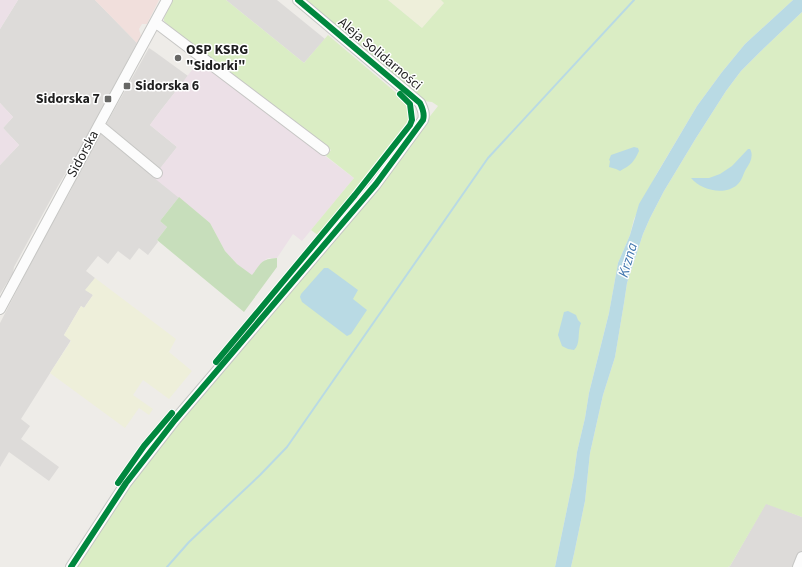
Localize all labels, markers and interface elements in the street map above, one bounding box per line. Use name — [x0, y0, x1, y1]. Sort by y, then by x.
street label: Aleja Solidarności — [334, 13, 426, 95]
place label: OSP KSRG "Sidorki" — [186, 40, 248, 76]
marker: OSP KSRG "Sidorki" — [173, 53, 183, 63]
place label: Sidorska 6 — [135, 76, 199, 96]
marker: Sidorska 6 — [122, 81, 132, 91]
place label: Sidorska 7 — [36, 89, 100, 109]
marker: Sidorska 7 — [103, 94, 113, 104]
street label: Sidorska — [62, 127, 104, 181]
water label: Krzna — [613, 240, 643, 280]

